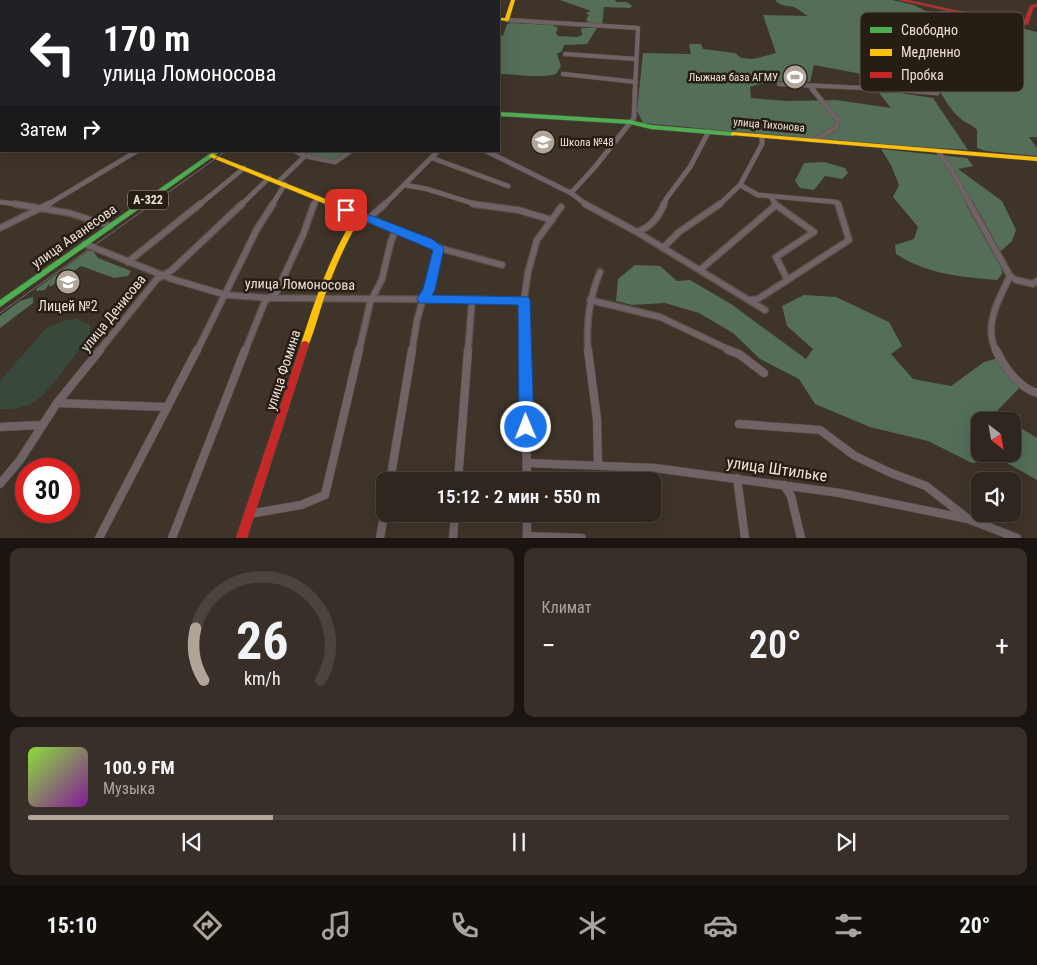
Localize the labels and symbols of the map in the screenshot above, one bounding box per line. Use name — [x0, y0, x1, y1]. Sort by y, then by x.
legend — [860, 12, 1024, 92]
text: Свободно — [901, 22, 958, 38]
text: Медленно — [901, 44, 961, 60]
sports icon: Лыжная база АГМУ — [782, 64, 808, 90]
text: Пробка — [901, 67, 944, 83]
place label: Лыжная база АГМУ — [688, 71, 778, 84]
street label: улица Тихонова — [733, 115, 805, 135]
school or university icon: Школа №48 — [530, 129, 556, 155]
place label: Школа №48 — [560, 136, 614, 149]
pin — [325, 189, 367, 231]
road number: А-322 — [128, 190, 168, 210]
street label: улица Аванесова — [29, 201, 119, 271]
school or university icon: Лицей №2 — [55, 269, 81, 295]
street label: улица Денисова — [77, 271, 149, 355]
street label: улица Ломоносова — [245, 275, 355, 293]
place label: Лицей №2 — [38, 298, 98, 314]
street label: улица Фомина — [262, 328, 304, 412]
position arrow — [499, 400, 551, 452]
north arrow — [971, 412, 1021, 462]
street label: улица Штильке — [726, 453, 828, 485]
speed limit sign: 30 — [15, 458, 80, 523]

